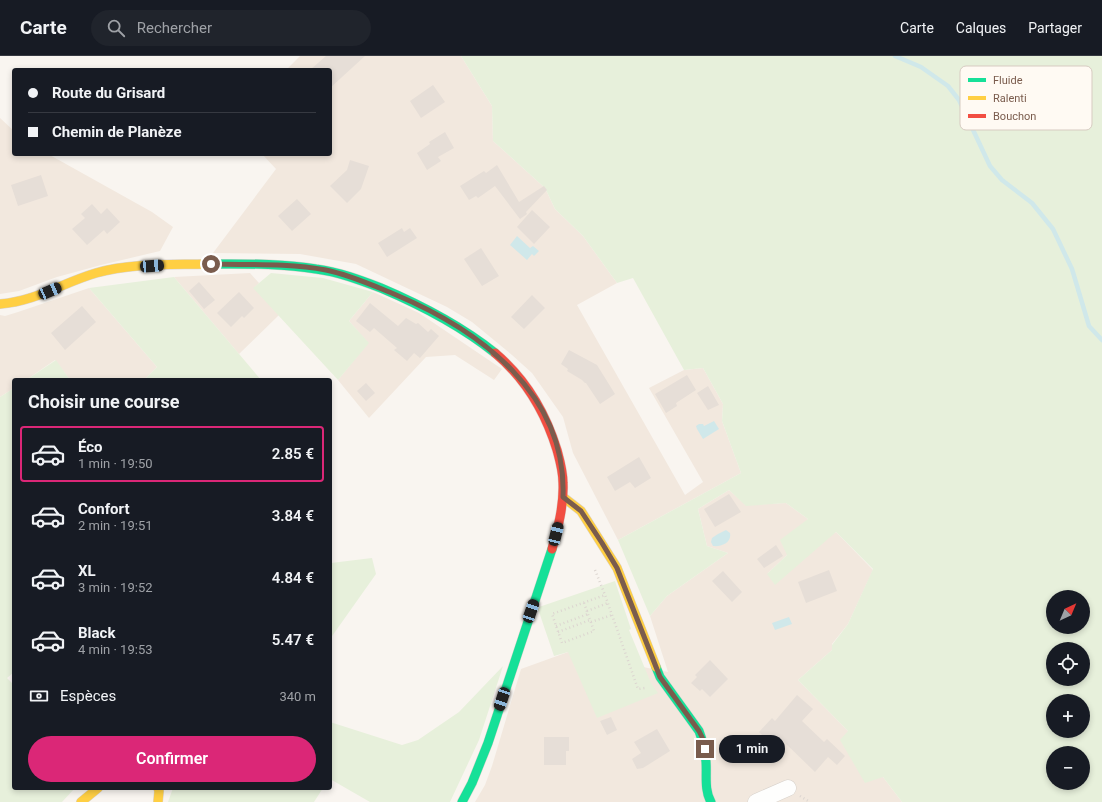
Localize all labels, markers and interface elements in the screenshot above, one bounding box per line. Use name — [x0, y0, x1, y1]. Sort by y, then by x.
search box — [91, 10, 371, 46]
text: Carte — [20, 16, 67, 39]
icon: search — [105, 17, 127, 39]
text: Rechercher — [137, 19, 212, 37]
text: Carte — [900, 20, 934, 36]
text: Calques — [956, 20, 1006, 36]
text: Partager — [1028, 20, 1082, 36]
legend — [960, 66, 1092, 130]
text: Fluide — [993, 74, 1023, 87]
text: Route du Grisard — [52, 84, 165, 102]
text: Ralenti — [993, 92, 1027, 105]
text: Bouchon — [993, 110, 1036, 123]
text: Chemin de Planèze — [52, 123, 181, 141]
route start — [202, 255, 220, 273]
car — [140, 259, 164, 273]
car — [37, 281, 63, 301]
text: Choisir une course — [28, 391, 179, 412]
icon: car — [30, 436, 66, 472]
text: Éco — [78, 438, 103, 456]
text: 2.85 € — [272, 445, 314, 463]
text: 1 min · 19:50 — [78, 456, 153, 471]
icon: car — [30, 498, 66, 534]
text: Confort — [78, 500, 129, 518]
text: 3.84 € — [272, 507, 314, 525]
text: 2 min · 19:51 — [78, 518, 153, 533]
car — [547, 521, 565, 547]
icon: car — [30, 560, 66, 596]
text: XL — [78, 562, 96, 580]
text: 4.84 € — [272, 569, 314, 587]
text: 3 min · 19:52 — [78, 580, 153, 595]
north arrow — [1046, 590, 1090, 634]
map controls — [1046, 590, 1090, 790]
car — [521, 598, 541, 624]
icon: car — [30, 622, 66, 658]
text: Black — [78, 624, 115, 642]
text: 5.47 € — [272, 631, 314, 649]
text: 4 min · 19:53 — [78, 642, 153, 657]
button: locate — [1046, 642, 1090, 686]
icon: cash — [28, 685, 50, 707]
car — [493, 686, 511, 712]
text: Espèces — [60, 687, 116, 705]
text: 340 m — [279, 689, 316, 704]
button: + — [1046, 694, 1090, 738]
callout: 1 min — [719, 735, 785, 763]
button: Confirmer — [28, 736, 316, 782]
route end — [696, 740, 714, 758]
text: 1 min — [736, 741, 768, 756]
button: − — [1046, 746, 1090, 790]

